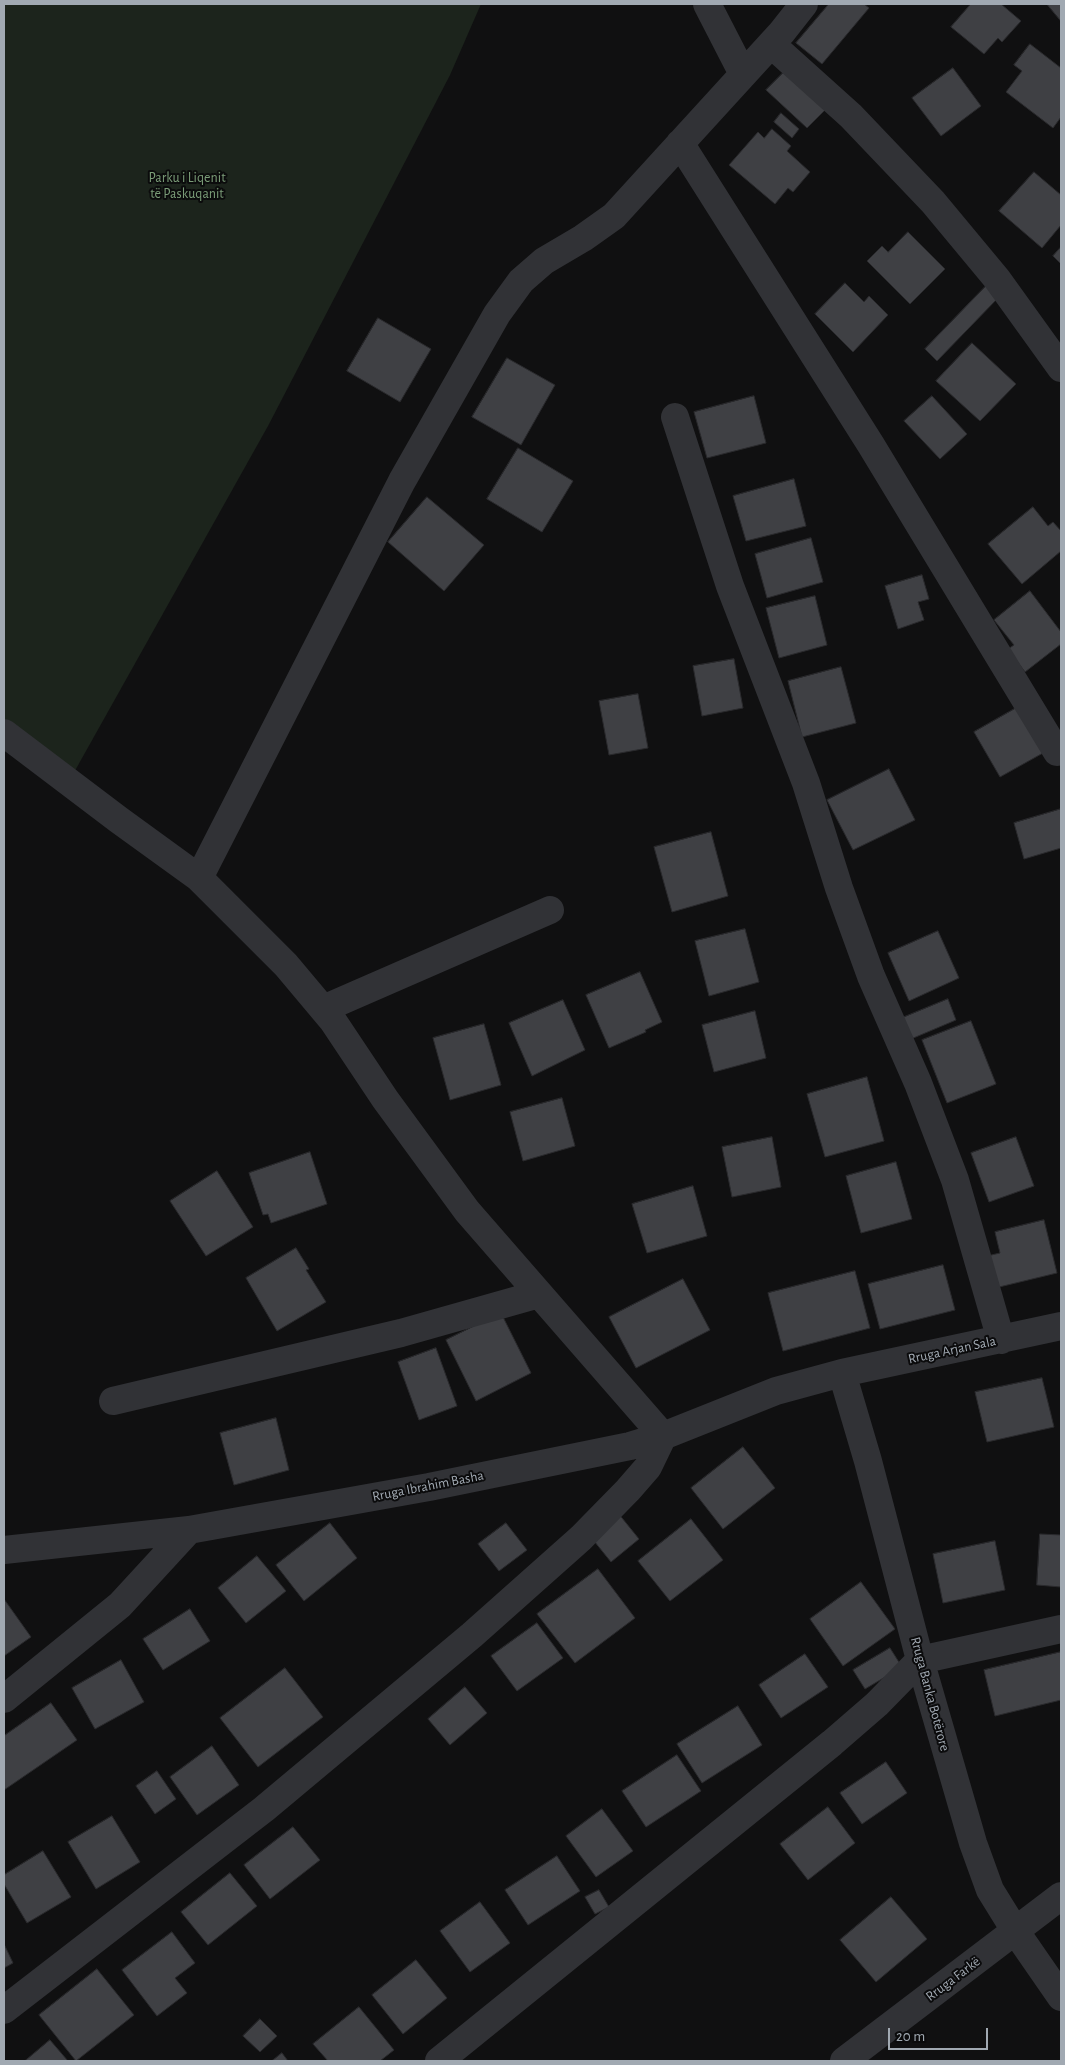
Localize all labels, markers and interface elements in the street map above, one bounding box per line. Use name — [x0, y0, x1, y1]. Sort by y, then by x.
park label: Parku i Liqenit të Paskuqanit — [148, 170, 226, 202]
street label: Rruga Arjan Sala — [907, 1332, 997, 1368]
street label: Rruga Ibrahim Basha — [371, 1467, 485, 1505]
street label: Rruga Banka Botërore — [907, 1635, 953, 1753]
street label: Rruga Farkë — [922, 1953, 984, 2005]
scale bar — [890, 2018, 990, 2050]
text: 20 m — [896, 2029, 925, 2044]

